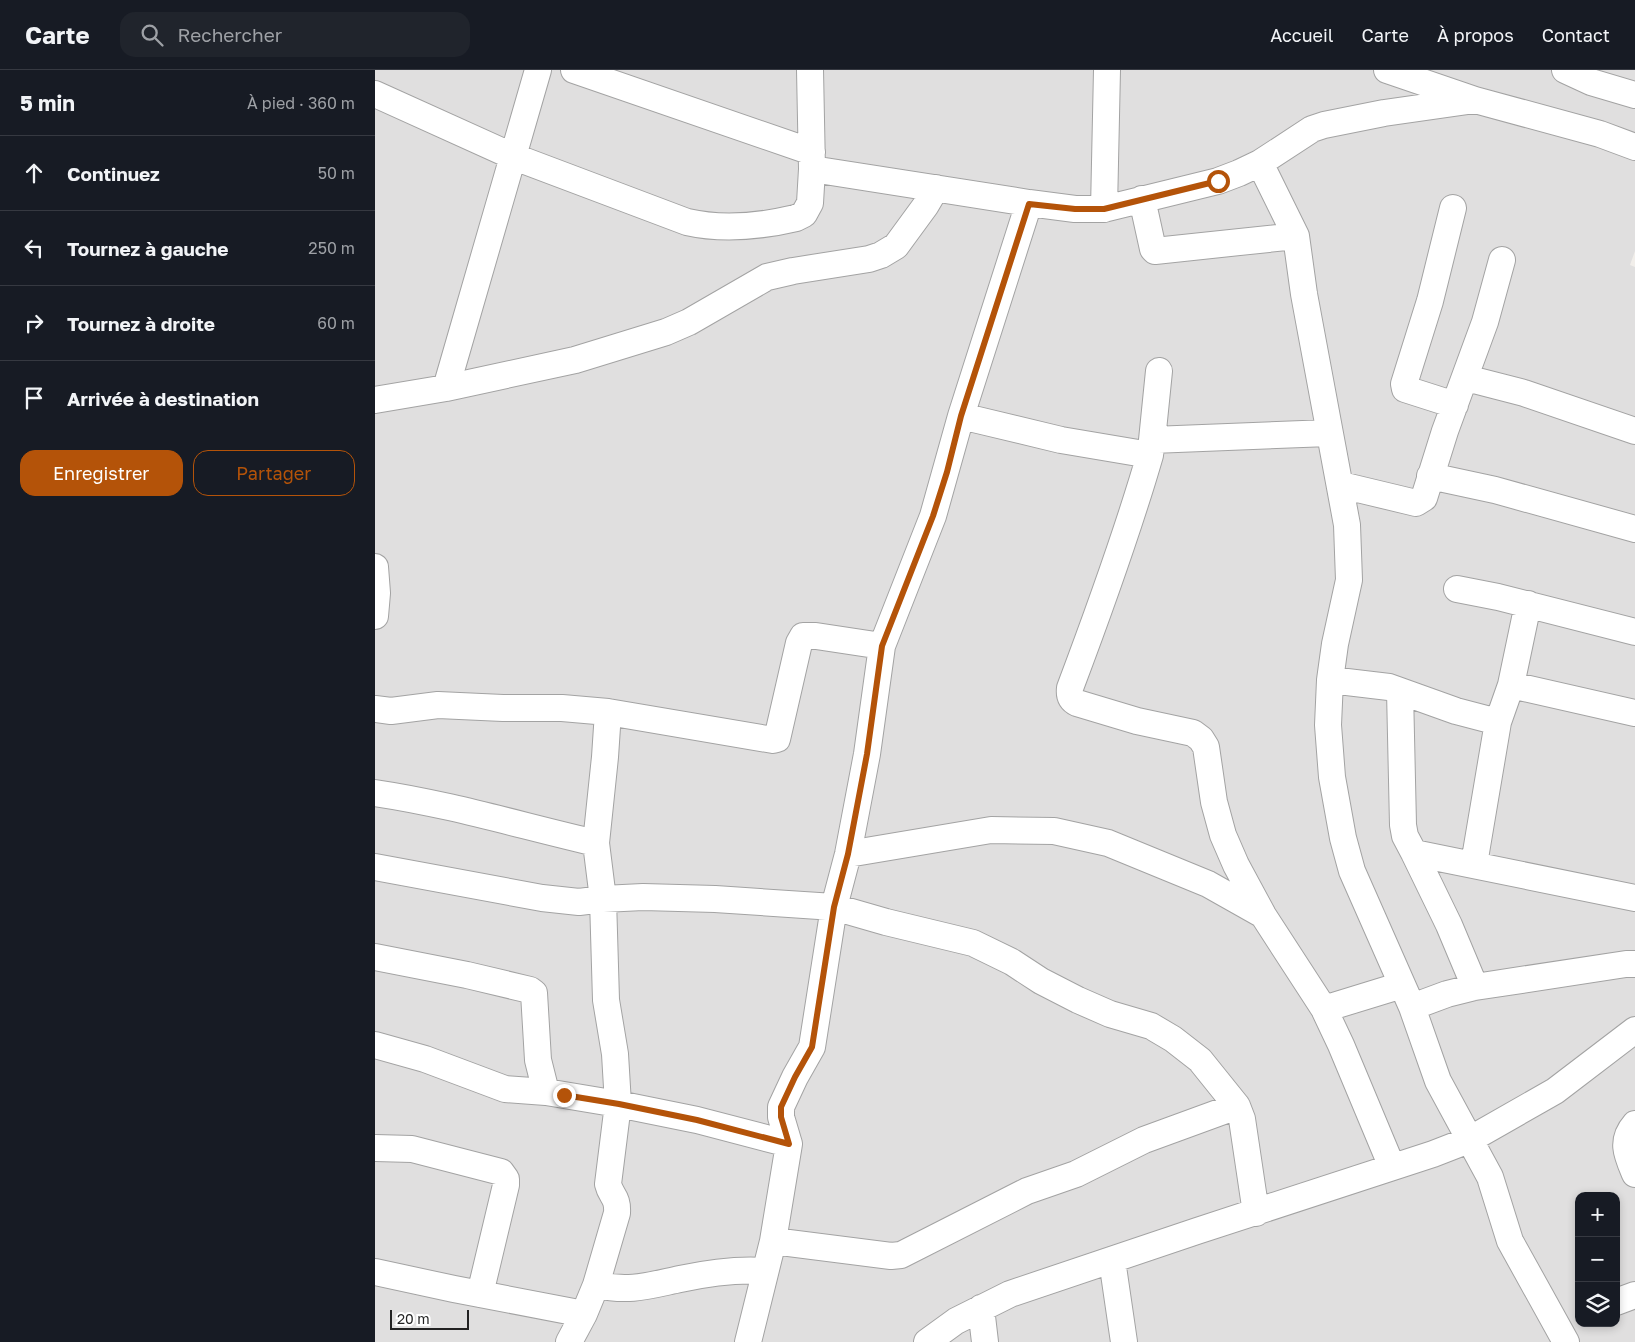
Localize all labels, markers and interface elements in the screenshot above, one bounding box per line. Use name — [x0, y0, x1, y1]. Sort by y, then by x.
search box — [120, 12, 470, 57]
text: Carte — [25, 20, 90, 49]
icon: search — [138, 21, 166, 49]
text: Rechercher — [178, 23, 282, 46]
text: Accueil — [1270, 24, 1334, 46]
text: Carte — [1362, 24, 1409, 46]
text: À propos — [1437, 24, 1514, 46]
text: Contact — [1542, 24, 1610, 46]
text: 5 min — [20, 90, 75, 116]
text: À pied · 360 m — [247, 93, 355, 113]
icon: ahead — [20, 159, 48, 187]
text: Continuez — [67, 162, 160, 185]
text: 50 m — [318, 163, 355, 183]
route start — [1207, 170, 1230, 193]
icon: left — [20, 234, 48, 262]
text: Tournez à gauche — [67, 237, 228, 260]
text: 250 m — [308, 238, 355, 258]
icon: right — [20, 309, 48, 337]
text: Tournez à droite — [67, 312, 215, 335]
text: 60 m — [317, 313, 355, 333]
icon: arrive — [20, 384, 48, 412]
text: Arrivée à destination — [67, 387, 259, 410]
button: Enregistrer — [20, 450, 183, 496]
button: Partager — [193, 450, 355, 496]
route end — [553, 1084, 576, 1107]
map controls — [1575, 1192, 1620, 1327]
button: + — [1575, 1192, 1620, 1237]
button: − — [1575, 1237, 1620, 1282]
button: layers — [1575, 1282, 1620, 1327]
scale bar — [390, 1307, 469, 1330]
text: 20 m — [397, 1310, 430, 1327]

